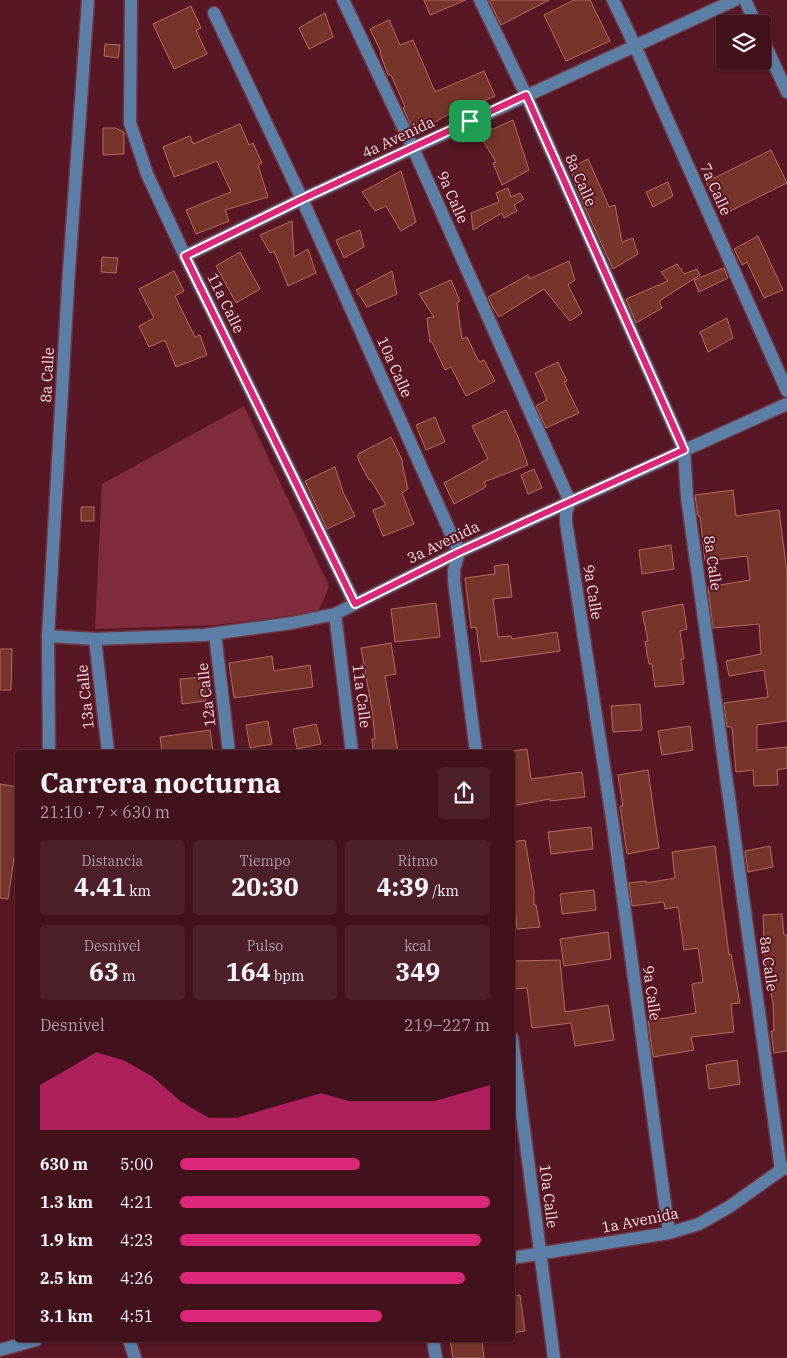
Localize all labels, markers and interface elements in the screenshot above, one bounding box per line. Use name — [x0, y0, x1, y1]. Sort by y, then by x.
map controls — [716, 15, 771, 70]
button: layers — [716, 15, 771, 70]
pin — [449, 100, 491, 142]
icon: arrive — [456, 107, 484, 135]
street label: 4a Avenida — [359, 112, 437, 162]
street label: 8a Calle — [561, 151, 601, 209]
street label: 7a Calle — [696, 160, 736, 218]
street label: 9a Calle — [433, 168, 473, 226]
street label: 11a Calle — [203, 270, 249, 336]
street label: 10a Calle — [373, 334, 417, 400]
street label: 8a Calle — [36, 347, 58, 403]
street label: 3a Avenida — [404, 516, 482, 568]
street label: 8a Calle — [700, 534, 726, 592]
street label: 9a Calle — [579, 563, 607, 621]
street label: 12a Calle — [193, 662, 219, 728]
street label: 11a Calle — [349, 663, 375, 729]
street label: 13a Calle — [72, 664, 98, 730]
text: Carrera nocturna — [40, 764, 281, 801]
button: share — [438, 767, 490, 819]
text: 21:10 · 7 × 630 m — [40, 802, 170, 822]
text: Distancia — [81, 852, 143, 870]
text: Tiempo — [239, 852, 291, 870]
text: Ritmo — [398, 852, 438, 870]
text: 4.41 — [74, 870, 126, 903]
text: 20:30 — [231, 870, 299, 903]
text: 4:39 — [376, 870, 429, 903]
text: km — [126, 882, 151, 900]
text: /km — [429, 882, 459, 900]
street label: 8a Calle — [756, 935, 782, 993]
text: Desnivel — [84, 937, 141, 955]
text: Pulso — [247, 937, 283, 955]
text: kcal — [404, 937, 431, 955]
text: 63 — [89, 955, 119, 988]
text: 164 — [226, 955, 271, 988]
text: 349 — [395, 955, 440, 988]
street label: 9a Calle — [639, 964, 665, 1022]
text: m — [119, 967, 136, 985]
text: bpm — [271, 967, 304, 985]
text: Desnivel — [40, 1015, 105, 1035]
text: 219–227 m — [404, 1015, 490, 1035]
text: 630 m — [40, 1154, 88, 1174]
text: 5:00 — [120, 1154, 153, 1174]
street label: 10a Calle — [536, 1163, 562, 1229]
text: 1.3 km — [40, 1192, 93, 1212]
text: 4:21 — [120, 1192, 153, 1212]
street label: 1a Avenida — [600, 1203, 680, 1237]
text: 1.9 km — [40, 1230, 93, 1250]
text: 4:23 — [120, 1230, 153, 1250]
text: 2.5 km — [40, 1268, 93, 1288]
text: 4:26 — [120, 1268, 153, 1288]
text: 3.1 km — [40, 1306, 93, 1326]
text: 4:51 — [120, 1306, 153, 1326]

